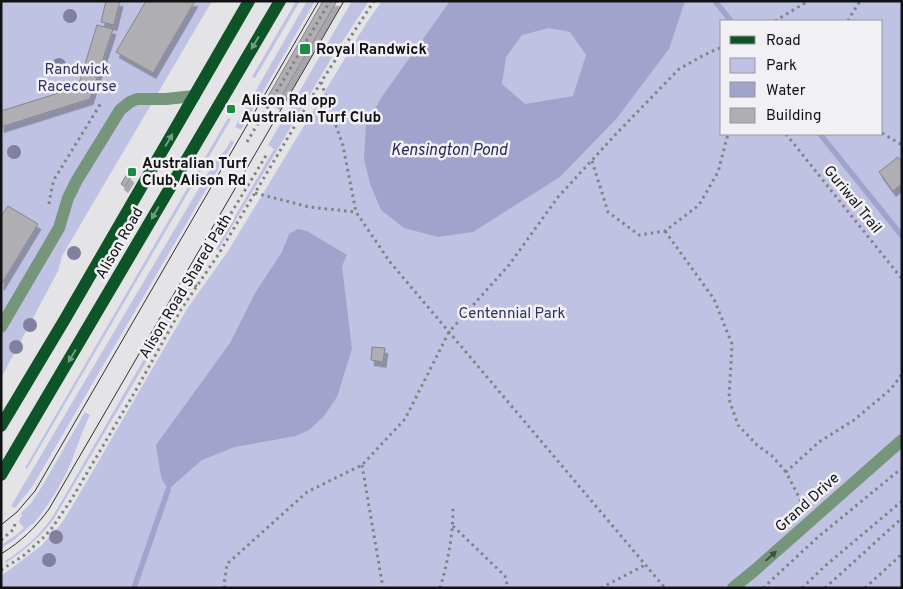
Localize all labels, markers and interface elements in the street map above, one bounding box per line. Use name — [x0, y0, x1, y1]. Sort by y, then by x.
legend — [720, 20, 883, 135]
text: Road — [766, 32, 801, 51]
one-way arrow — [251, 37, 260, 50]
place label: Royal Randwick — [316, 41, 427, 60]
marker: Royal Randwick — [298, 42, 312, 56]
text: Park — [766, 57, 797, 76]
park label: Randwick Racecourse — [37, 61, 117, 97]
text: Water — [766, 82, 806, 101]
place label: Alison Rd opp Australian Turf Club — [241, 92, 381, 128]
marker: Alison Rd opp Australian Turf Club — [225, 103, 237, 115]
text: Building — [766, 107, 821, 126]
one-way arrow — [164, 134, 173, 147]
water label: Kensington Pond — [391, 141, 509, 161]
place label: Australian Turf Club, Alison Rd — [142, 155, 248, 191]
street label: Guriwal Trail — [819, 162, 885, 238]
marker: Australian Turf Club, Alison Rd — [126, 166, 138, 178]
street label: Alison Road — [92, 204, 148, 283]
one-way arrow — [151, 206, 159, 221]
street label: Alison Road Shared Path — [136, 211, 237, 363]
park label: Centennial Park — [458, 305, 566, 324]
one-way arrow — [67, 350, 76, 363]
street label: Grand Drive — [772, 469, 844, 537]
one-way arrow — [764, 550, 776, 562]

